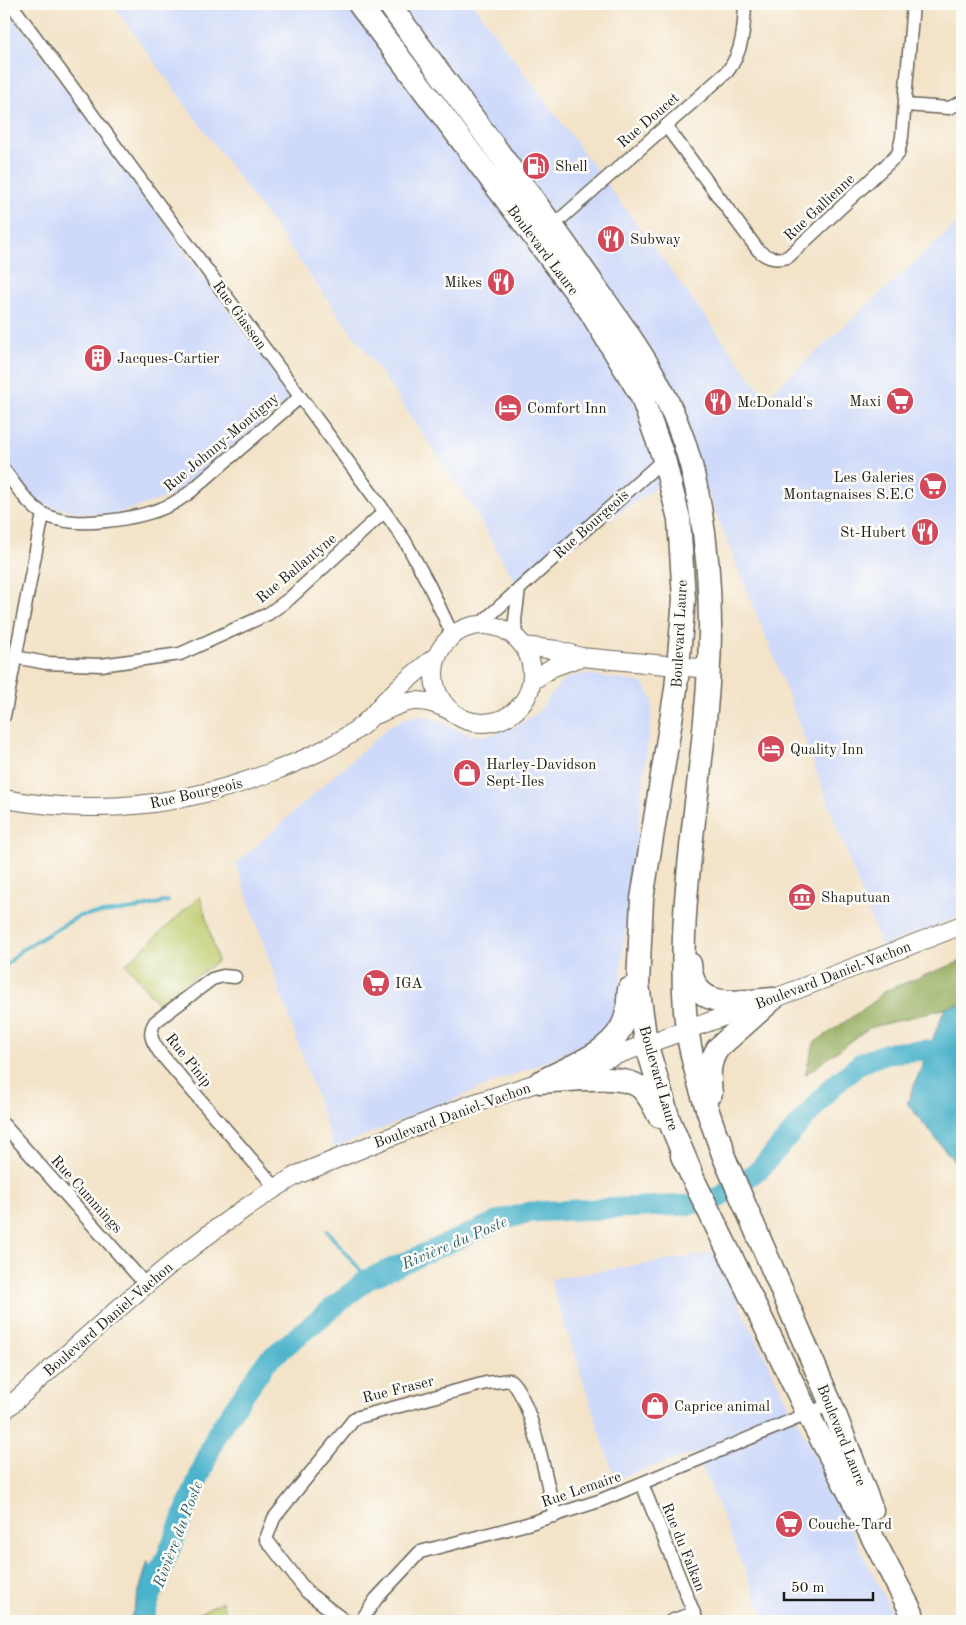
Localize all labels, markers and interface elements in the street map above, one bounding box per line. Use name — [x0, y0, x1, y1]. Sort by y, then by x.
street label: Rue Doucet — [615, 91, 682, 152]
fuel station icon: Shell — [521, 151, 551, 181]
place label: Shell — [555, 160, 587, 175]
street label: Rue Gallienne — [782, 172, 858, 244]
street label: Boulevard Laure — [503, 203, 580, 299]
restaurant icon: Subway — [596, 224, 626, 254]
place label: Subway — [630, 233, 681, 248]
restaurant icon: Mikes — [486, 267, 516, 297]
place label: Mikes — [444, 276, 482, 291]
street label: Rue Giasson — [209, 279, 269, 353]
building icon: Jacques-Cartier — [83, 343, 113, 373]
place label: Jacques-Cartier — [117, 352, 220, 367]
supermarket icon: Maxi — [885, 386, 915, 416]
restaurant icon: McDonald's — [703, 387, 733, 417]
street label: Rue Johnny-Montigny — [162, 391, 282, 495]
hotel icon: Comfort Inn — [493, 393, 523, 423]
place label: Maxi — [849, 395, 881, 410]
place label: McDonald's — [737, 396, 813, 411]
place label: Comfort Inn — [527, 402, 607, 417]
place label: Les Galeries Montagnaises S.E.C — [783, 471, 914, 503]
supermarket icon: Les Galeries Montagnaises S.E.C — [918, 471, 948, 501]
street label: Rue Bourgeois — [552, 488, 632, 562]
restaurant icon: St-Hubert — [910, 517, 940, 547]
place label: St-Hubert — [840, 526, 906, 541]
street label: Rue Ballantyne — [254, 531, 340, 607]
street label: Boulevard Laure — [670, 580, 691, 689]
hotel icon: Quality Inn — [756, 734, 786, 764]
place label: Quality Inn — [790, 743, 864, 758]
shop icon: Harley-Davidson Sept-Iles — [452, 758, 482, 788]
place label: Harley-Davidson Sept-Iles — [486, 758, 596, 790]
street label: Rue Bourgeois — [148, 776, 244, 812]
museum icon: Shaputuan — [787, 882, 817, 912]
place label: Shaputuan — [821, 891, 890, 906]
street label: Boulevard Daniel-Vachon — [754, 940, 914, 1013]
supermarket icon: IGA — [361, 968, 391, 998]
place label: IGA — [395, 977, 423, 992]
street label: Boulevard Laure — [635, 1024, 680, 1133]
street label: Rue Pinip — [162, 1031, 214, 1091]
street label: Boulevard Daniel-Vachon — [372, 1081, 533, 1152]
street label: Rue Cummings — [47, 1153, 124, 1237]
water label: Rivière du Poste — [399, 1214, 510, 1274]
street label: Boulevard Daniel-Vachon — [42, 1260, 176, 1380]
street label: Rue Fraser — [361, 1374, 436, 1407]
street label: Boulevard Laure — [813, 1383, 868, 1489]
shop icon: Caprice animal — [640, 1391, 670, 1421]
place label: Caprice animal — [674, 1400, 770, 1415]
street label: Rue Lemaire — [540, 1470, 623, 1511]
water label: Rivière du Poste — [151, 1479, 207, 1591]
street label: Rue du Falkan — [658, 1501, 707, 1594]
supermarket icon: Couche-Tard — [774, 1509, 804, 1539]
place label: Couche-Tard — [808, 1518, 892, 1533]
scale bar — [784, 1570, 872, 1602]
text: 50 m — [791, 1581, 825, 1596]

